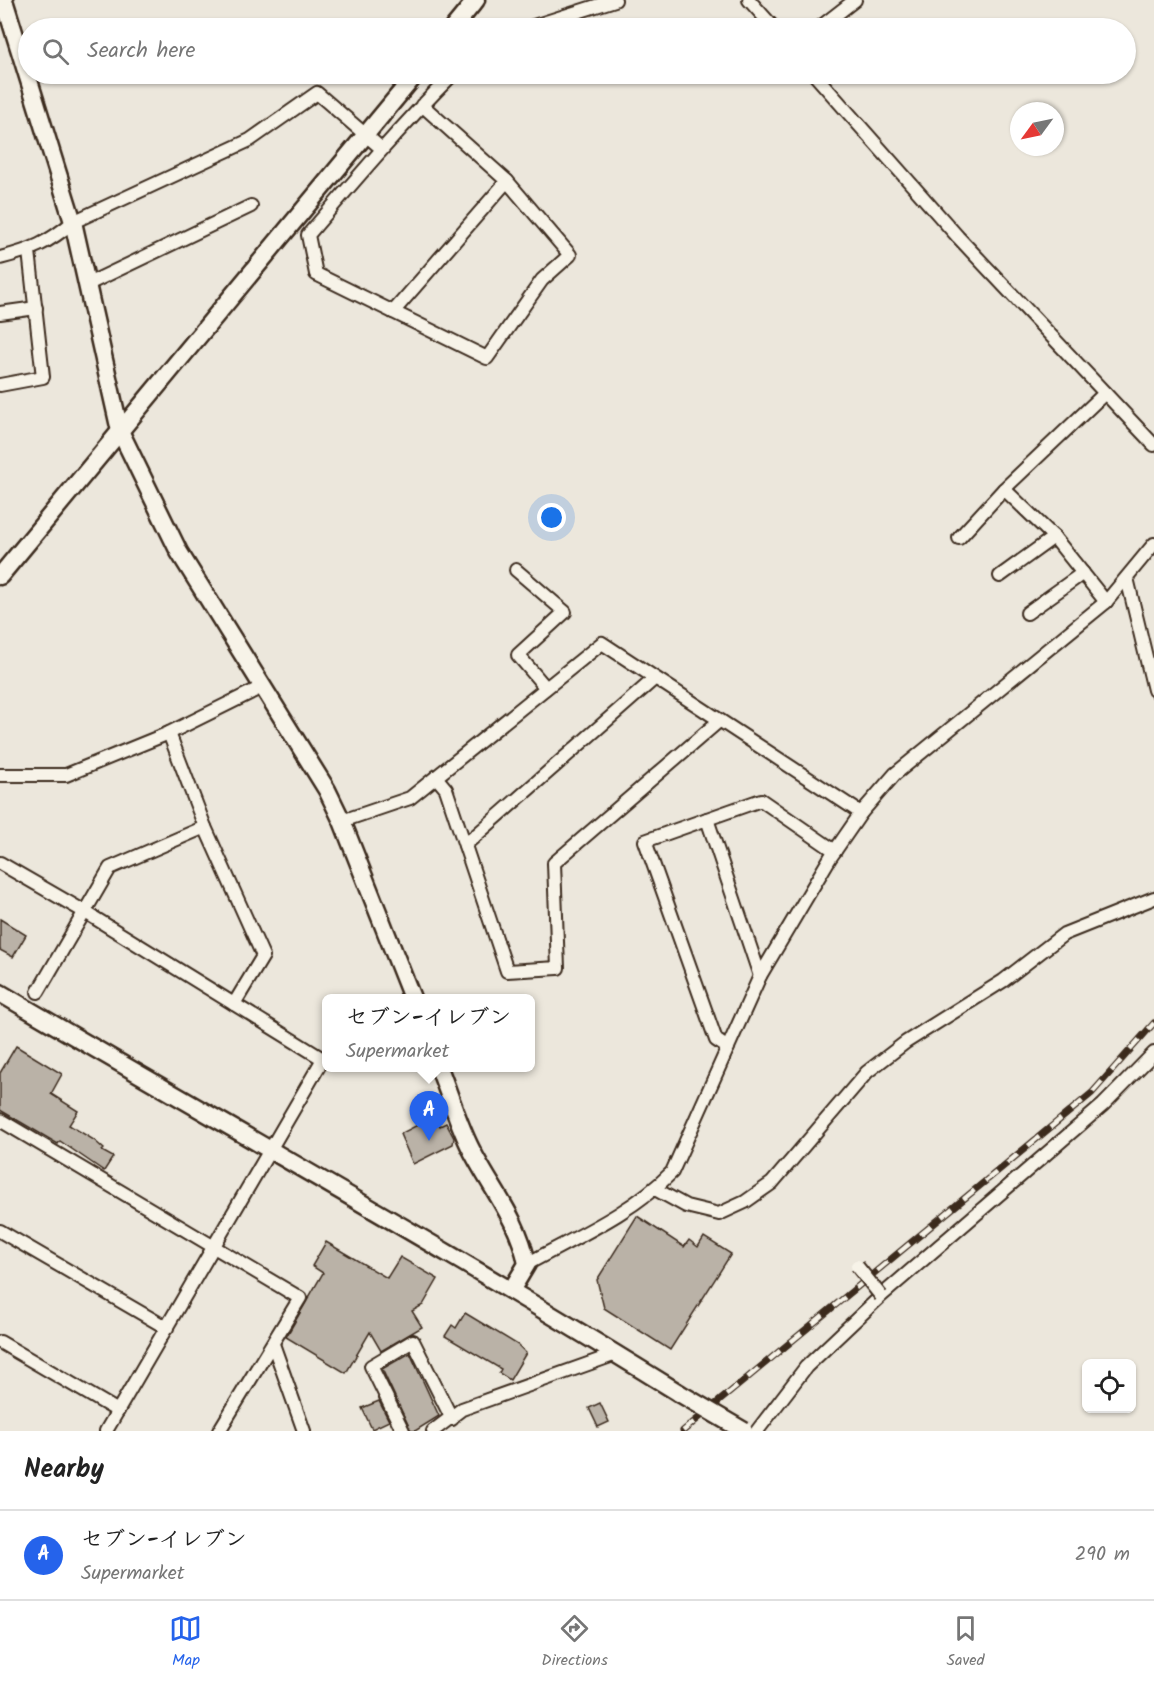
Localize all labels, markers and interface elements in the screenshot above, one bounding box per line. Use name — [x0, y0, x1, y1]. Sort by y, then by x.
search box — [18, 18, 1136, 84]
text: Search here — [87, 34, 195, 69]
icon: search — [39, 35, 72, 68]
north arrow — [1010, 102, 1064, 156]
your location — [537, 503, 566, 532]
popup — [322, 994, 535, 1072]
text: セブン-イレブン — [346, 1001, 511, 1036]
text: Supermarket — [346, 1036, 449, 1068]
pin: A — [410, 1092, 448, 1141]
map controls — [1082, 1359, 1136, 1413]
button: locate — [1082, 1359, 1136, 1413]
text: Nearby — [24, 1449, 104, 1491]
text: セブン-イレブン — [81, 1523, 247, 1558]
text: A — [37, 1539, 50, 1571]
text: 290 m — [1075, 1539, 1130, 1571]
text: Supermarket — [81, 1558, 184, 1590]
tab: Map — [169, 1612, 202, 1673]
tab: Directions — [541, 1612, 608, 1673]
tab: Saved — [947, 1612, 985, 1673]

